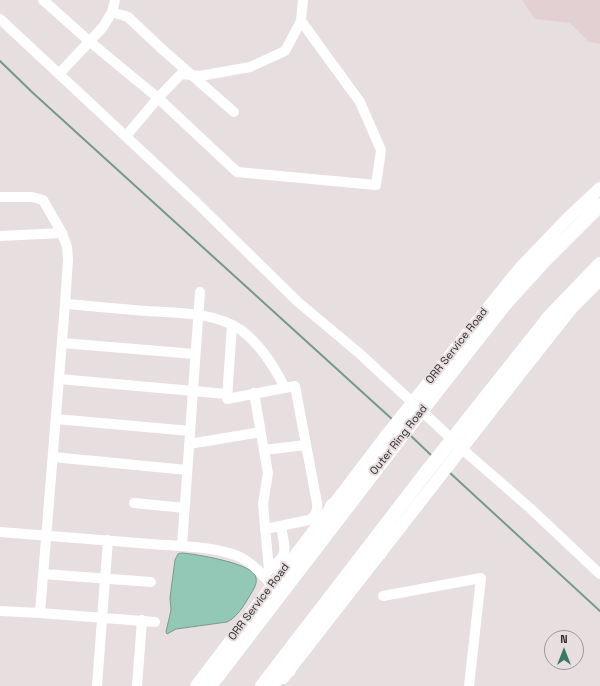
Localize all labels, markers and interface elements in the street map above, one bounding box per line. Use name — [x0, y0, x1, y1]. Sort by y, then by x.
street label: ORR Service Road — [423, 305, 491, 387]
street label: Outer Ring Road — [367, 402, 431, 478]
street label: ORR Service Road — [226, 561, 292, 643]
north arrow — [544, 630, 584, 670]
text: N — [560, 632, 568, 646]

